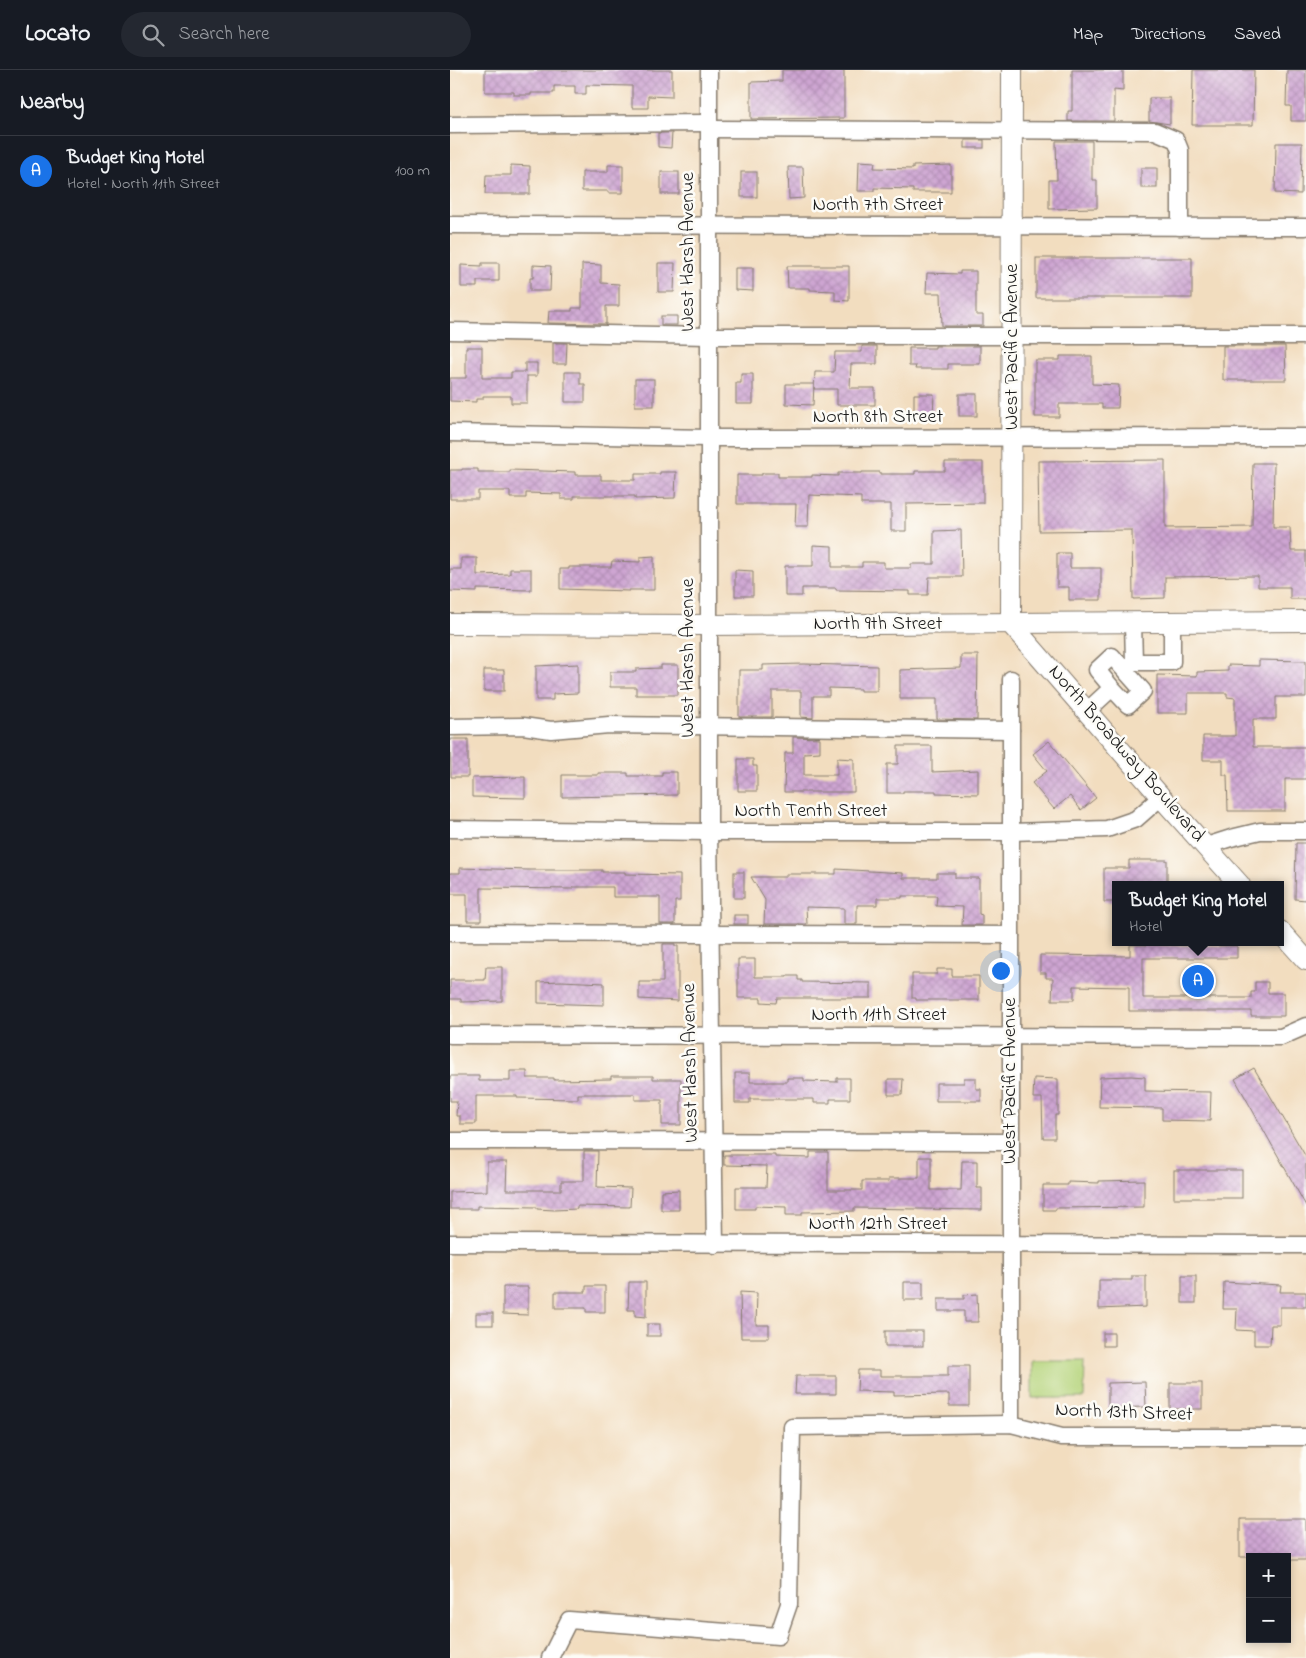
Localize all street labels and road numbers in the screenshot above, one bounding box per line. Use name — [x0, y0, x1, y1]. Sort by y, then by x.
street label: West Harsh Avenue — [674, 172, 703, 332]
street label: North 7th Street — [812, 191, 944, 220]
street label: West Pacific Avenue — [998, 264, 1027, 430]
street label: North 8th Street — [813, 403, 943, 432]
street label: West Harsh Avenue — [674, 578, 703, 738]
street label: North 9th Street — [814, 610, 943, 639]
street label: North Broadway Boulevard — [1041, 659, 1211, 849]
street label: North Tenth Street — [734, 797, 888, 826]
street label: West Harsh Avenue — [675, 983, 707, 1143]
street label: West Pacific Avenue — [996, 998, 1025, 1164]
street label: North 11th Street — [811, 1001, 947, 1030]
street label: North 12th Street — [808, 1210, 948, 1239]
street label: North 13th Street — [1055, 1396, 1194, 1430]

